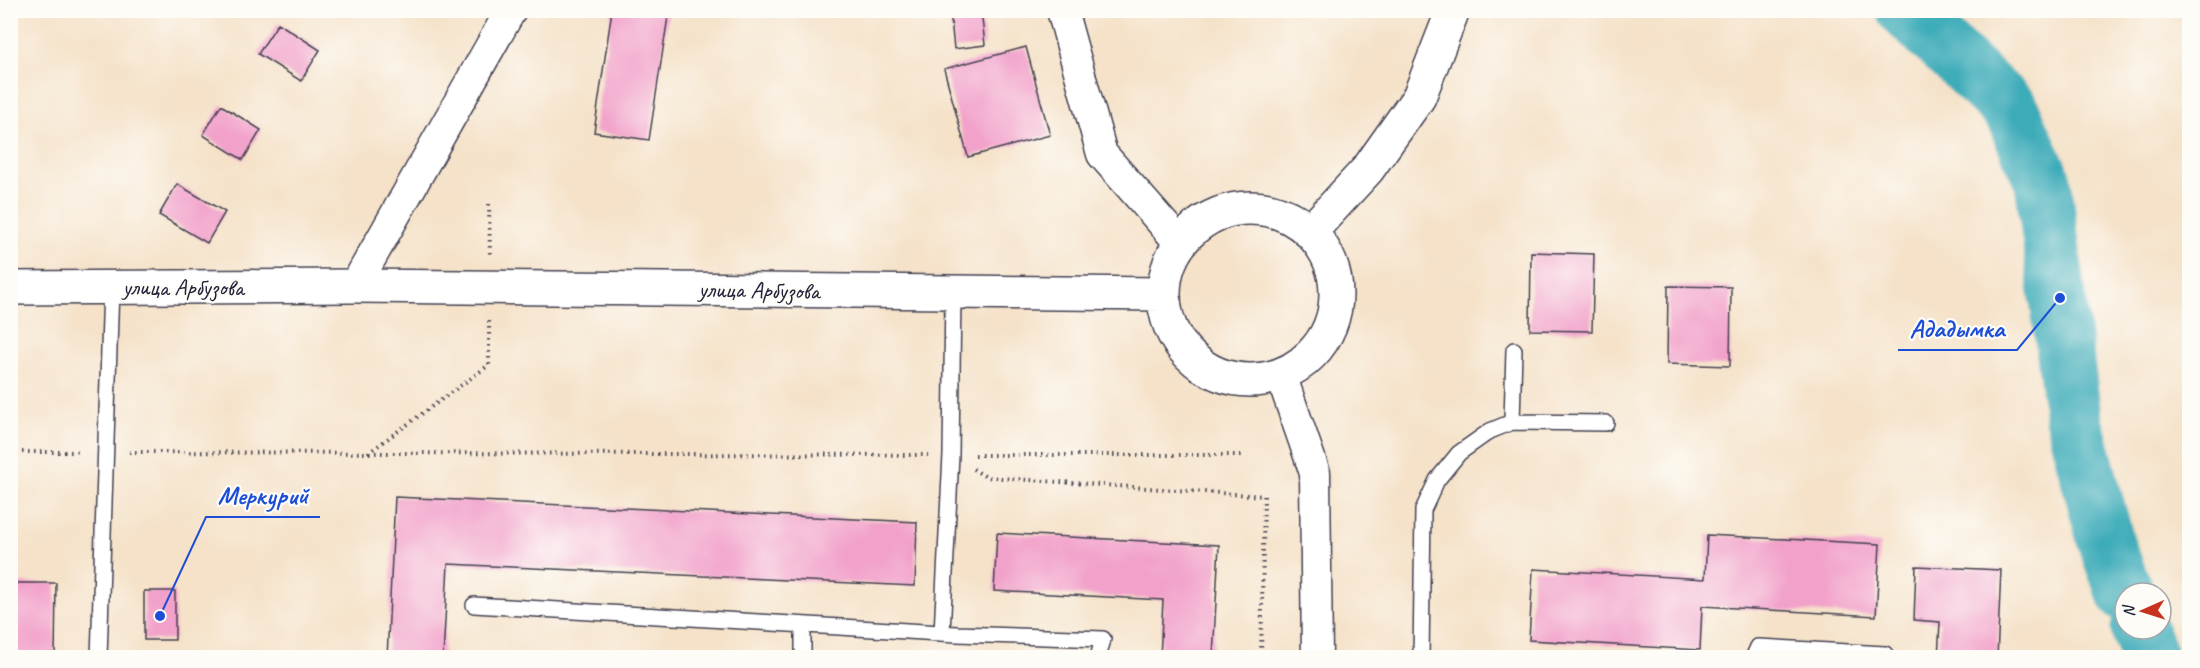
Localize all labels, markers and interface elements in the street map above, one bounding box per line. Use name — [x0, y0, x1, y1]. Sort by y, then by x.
street label: улица Арбузова — [120, 272, 246, 302]
street label: улица Арбузова — [696, 274, 822, 306]
callout: Ададымка — [1898, 306, 2017, 350]
text: Ададымка — [1910, 312, 2007, 345]
callout: Меркурий — [206, 473, 320, 517]
text: Меркурий — [218, 479, 310, 512]
north arrow — [2113, 581, 2173, 641]
text: N — [2119, 603, 2139, 617]

